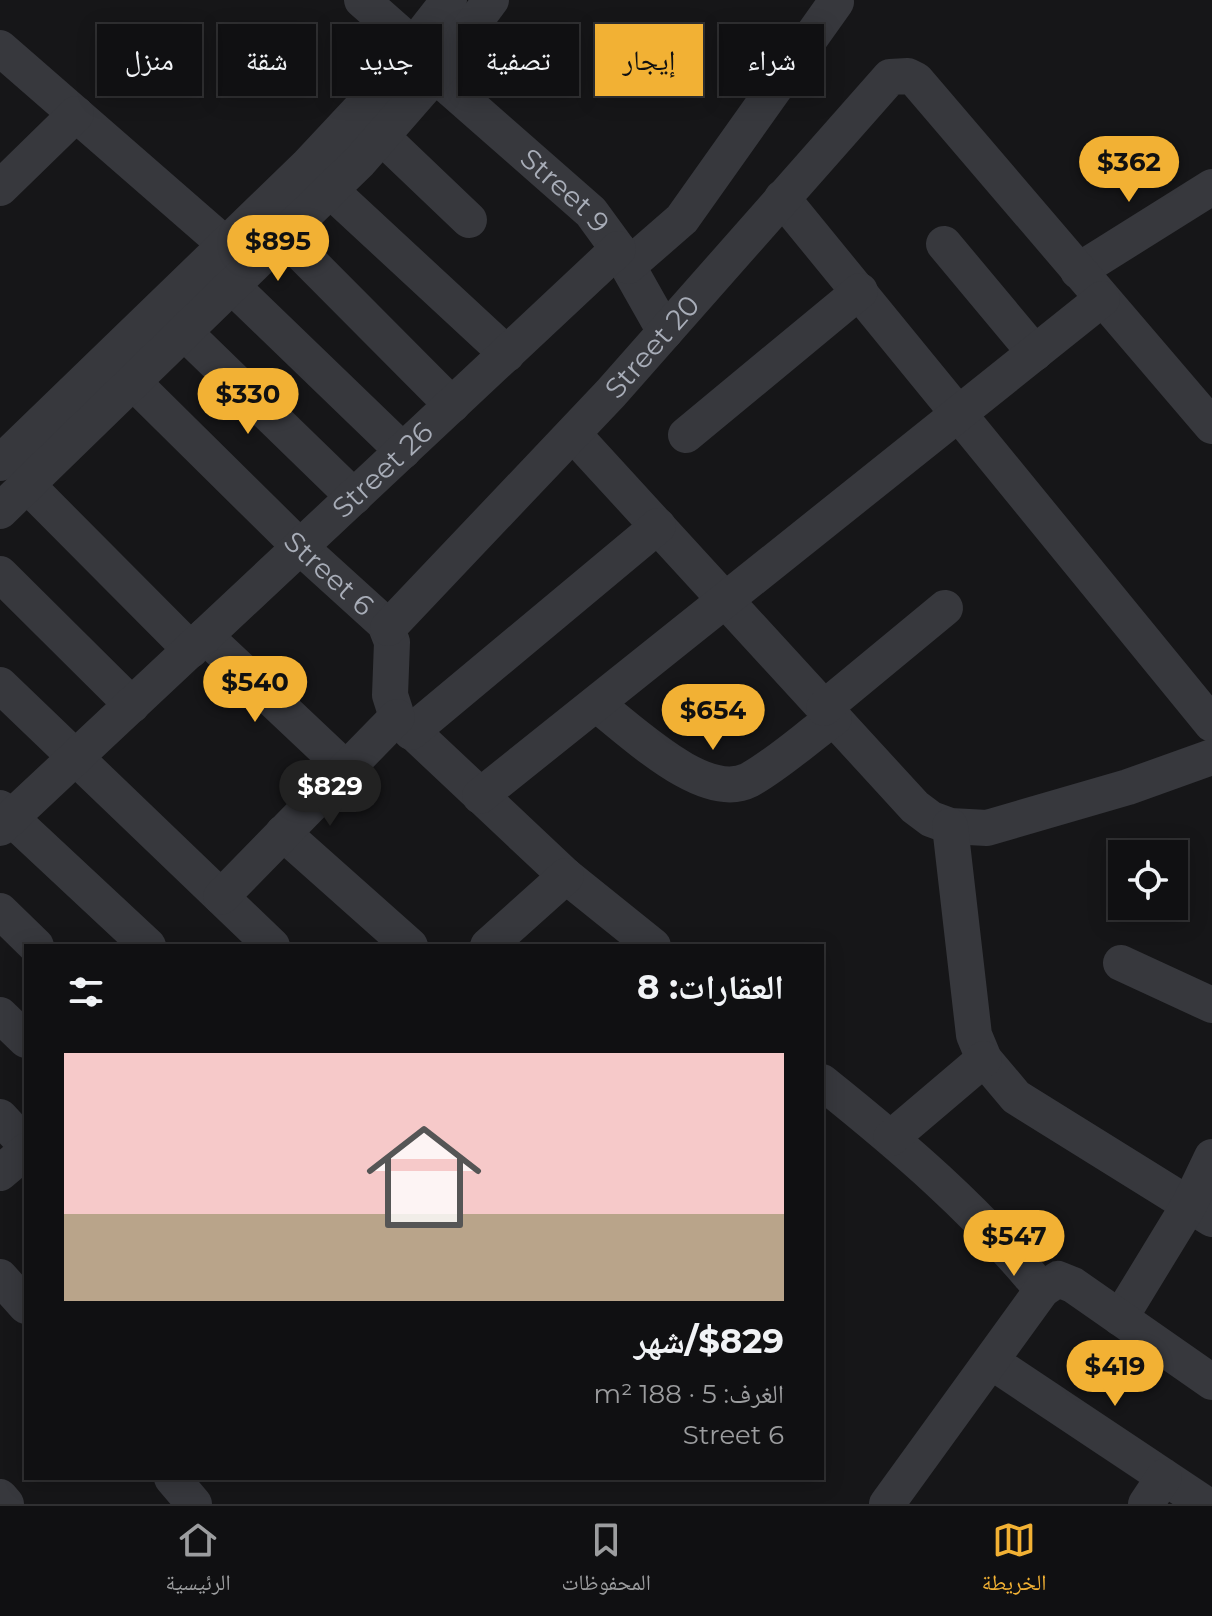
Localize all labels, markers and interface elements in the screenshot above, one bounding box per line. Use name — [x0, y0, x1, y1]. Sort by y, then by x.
chip: منزل — [97, 24, 202, 96]
chip: شقة — [218, 24, 316, 96]
chip: جديد — [332, 24, 442, 96]
chip: تصفية — [458, 24, 579, 96]
chip: إيجار — [595, 24, 703, 96]
chip: شراء — [719, 24, 824, 96]
pin: $362 — [1082, 136, 1176, 204]
street label: Street 9 — [514, 141, 617, 239]
text: $362 — [1097, 146, 1161, 178]
pin: $895 — [231, 215, 325, 283]
text: $895 — [245, 225, 311, 257]
street label: Street 20 — [597, 288, 707, 405]
pin: $330 — [201, 368, 295, 436]
text: $330 — [216, 378, 280, 410]
street label: Street 26 — [325, 415, 440, 525]
street label: Street 6 — [277, 524, 381, 623]
pin: $540 — [208, 656, 302, 724]
text: $540 — [221, 666, 289, 698]
pin: $654 — [666, 684, 760, 752]
text: $654 — [680, 694, 746, 726]
pin: $829 — [283, 760, 377, 828]
text: $829 — [297, 770, 363, 802]
map controls — [1108, 840, 1188, 920]
button: locate — [1108, 840, 1188, 920]
text: العقارات: 8 — [637, 966, 784, 1008]
icon: filters — [64, 970, 108, 1014]
icon: home — [352, 1105, 496, 1249]
pin: $547 — [967, 1210, 1061, 1278]
text: $547 — [981, 1220, 1047, 1252]
text: $829/شهر — [634, 1320, 784, 1362]
pin: $419 — [1068, 1340, 1162, 1408]
text: $419 — [1085, 1350, 1145, 1382]
text: الغرف: 5 · 188 m² — [594, 1378, 784, 1410]
text: Street 6 — [683, 1419, 784, 1451]
tab: الرئيسية — [165, 1518, 231, 1604]
tab: المحفوظات — [561, 1518, 651, 1604]
tab: الخريطة — [982, 1518, 1047, 1604]

